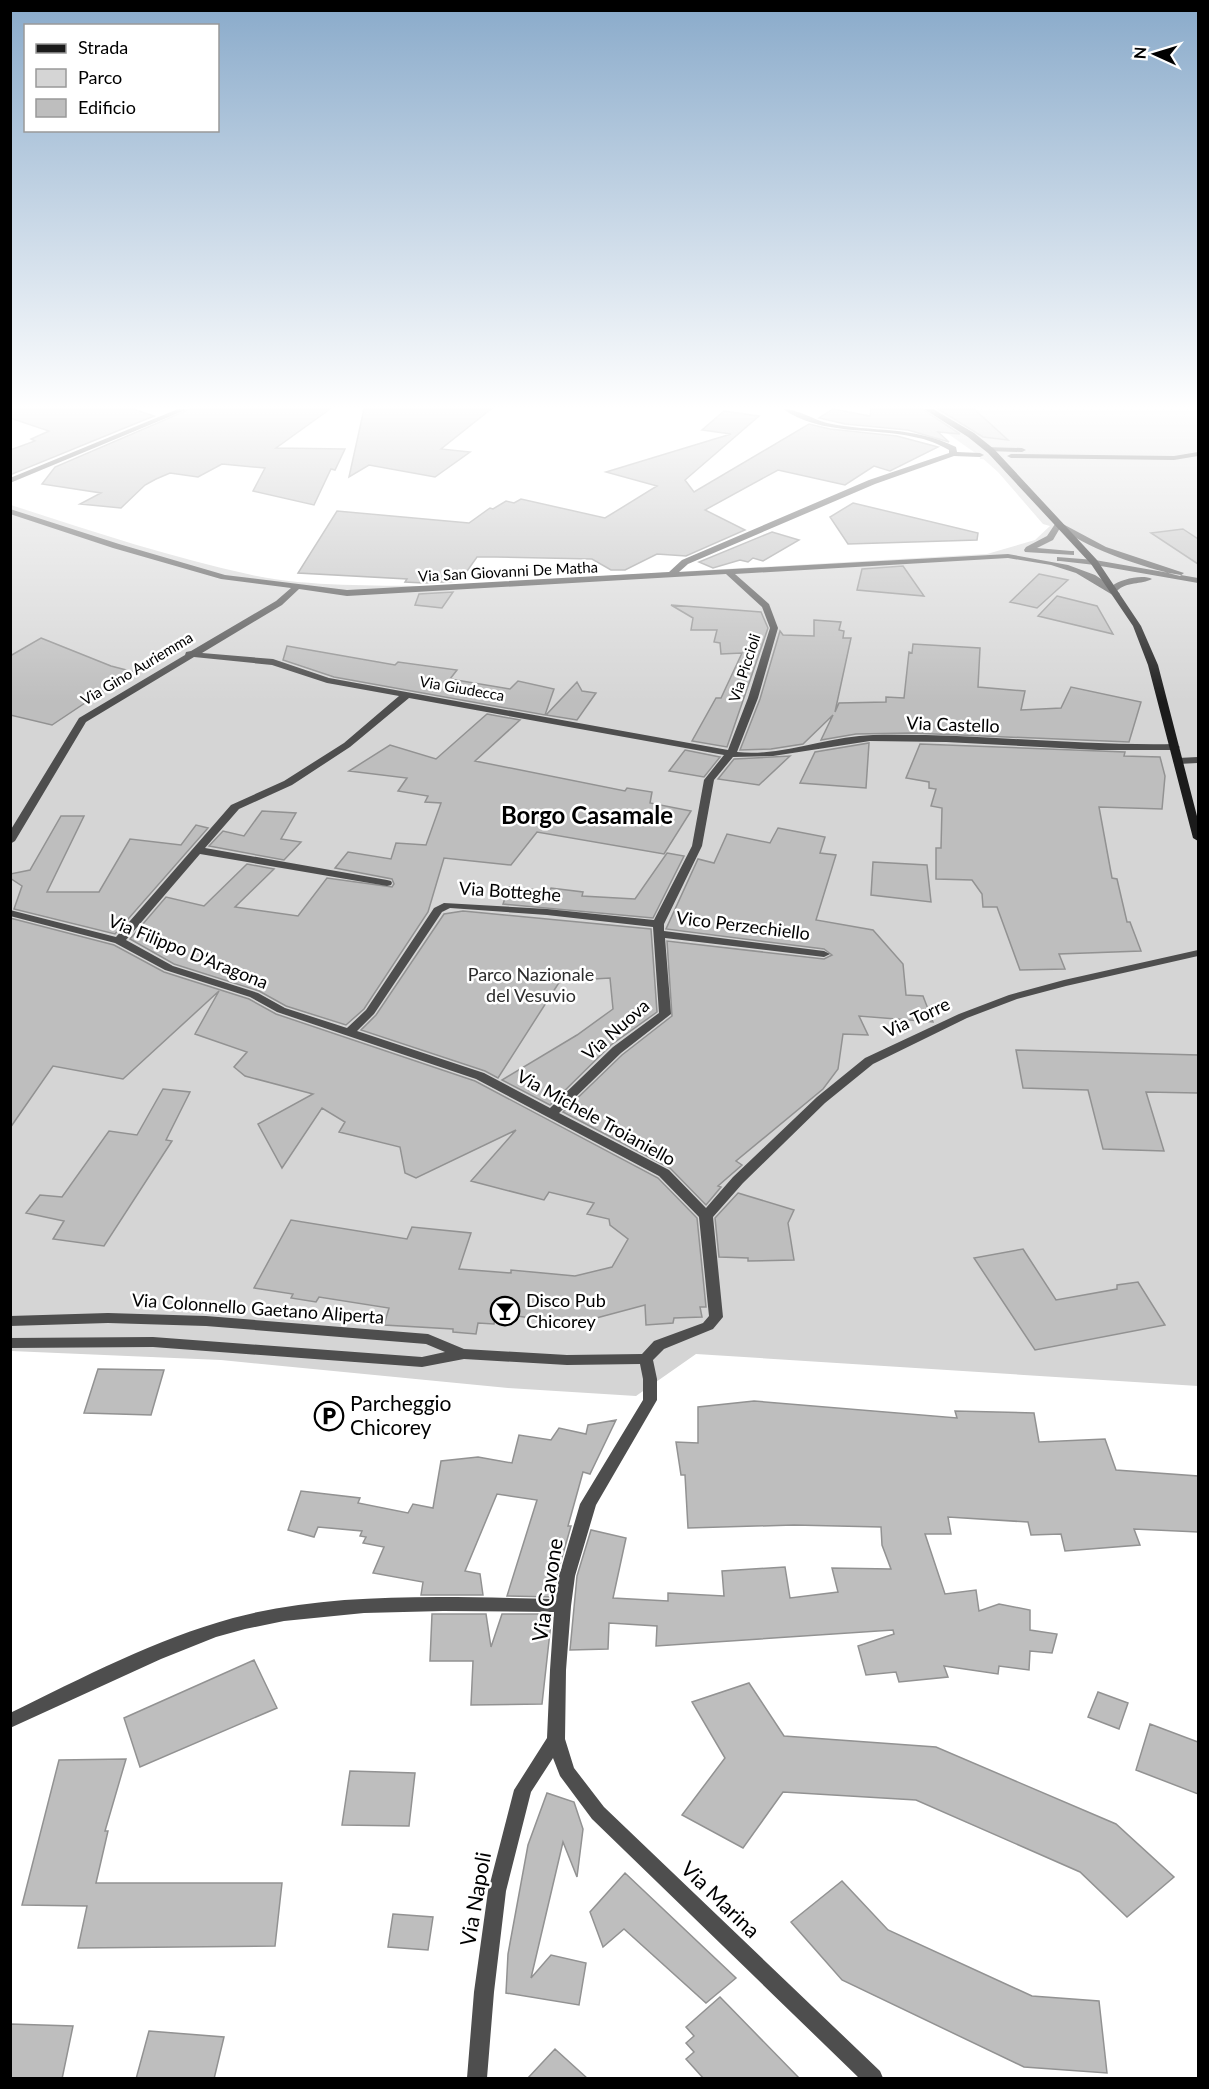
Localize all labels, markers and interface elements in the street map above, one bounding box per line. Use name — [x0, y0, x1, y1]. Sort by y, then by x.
legend — [24, 24, 219, 132]
north arrow — [1125, 24, 1185, 84]
text: Strada — [78, 36, 128, 58]
text: N — [1130, 46, 1149, 60]
text: Parco — [78, 66, 122, 88]
text: Edificio — [78, 96, 136, 118]
street label: Via San Giovanni De Matha — [418, 557, 598, 585]
street label: Via Gino Auriemma — [77, 628, 196, 709]
street label: Via Piccioli — [725, 631, 764, 704]
street label: Via Giudecca — [418, 672, 506, 704]
street label: Via Castello — [906, 711, 1000, 737]
district label: Borgo Casamale — [501, 800, 673, 829]
street label: Via Botteghe — [458, 876, 562, 906]
street label: Vico Perzechiello — [675, 906, 811, 944]
street label: Via Filippo D'Aragona — [105, 909, 271, 993]
park label: Parco Nazionale del Vesuvio — [468, 963, 594, 1006]
street label: Via Torre — [880, 992, 953, 1042]
street label: Via Nuova — [577, 994, 653, 1064]
street label: Via Michele Troianiello — [513, 1064, 680, 1170]
street label: Via Colonnello Gaetano Aliperta — [131, 1288, 385, 1328]
place label: Disco Pub Chicorey — [526, 1289, 606, 1332]
bar icon: Disco Pub Chicorey — [489, 1295, 521, 1327]
place label: Parcheggio Chicorey — [350, 1390, 452, 1439]
parking icon: Parcheggio Chicorey — [313, 1400, 345, 1432]
street label: Via Cavone — [526, 1536, 567, 1643]
street label: Via Napoli — [454, 1850, 495, 1948]
street label: Via Marina — [677, 1855, 766, 1942]

